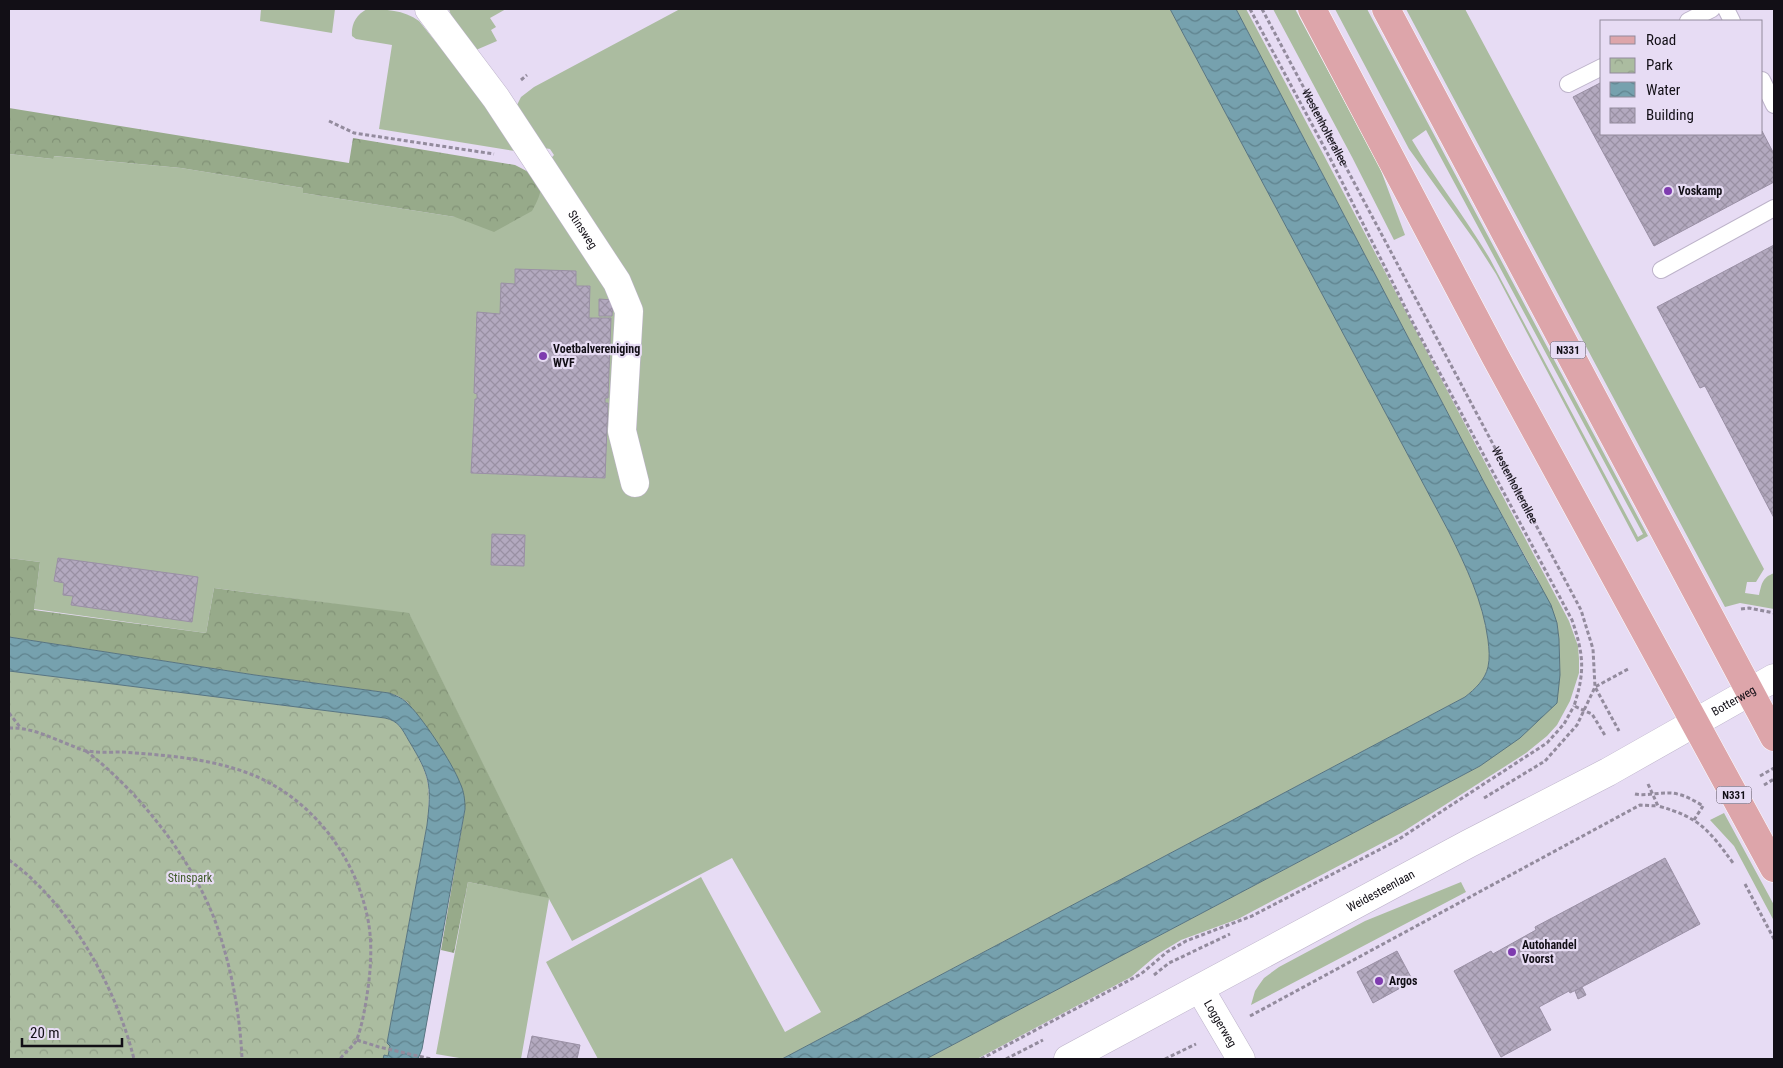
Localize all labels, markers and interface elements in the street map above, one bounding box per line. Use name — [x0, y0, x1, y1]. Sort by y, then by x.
legend — [1600, 20, 1763, 135]
text: Road — [1646, 31, 1676, 49]
text: Park — [1646, 56, 1673, 74]
text: Water — [1646, 81, 1681, 99]
street label: Westenholterallee — [1299, 87, 1351, 168]
text: Building — [1646, 106, 1694, 124]
place label: Voskamp — [1678, 184, 1722, 198]
marker: Voskamp — [1662, 185, 1674, 197]
street label: Stinsweg — [565, 208, 600, 252]
place label: Voetbalvereniging WVF — [553, 342, 640, 370]
road number: N331 — [1550, 342, 1586, 358]
marker: Voetbalvereniging WVF — [537, 350, 549, 362]
street label: Westenholterallee — [1489, 444, 1541, 526]
street label: Botterweg — [1709, 683, 1758, 719]
road number: N331 — [1716, 786, 1752, 804]
street label: Weidesteenlaan — [1344, 867, 1417, 915]
park label: Stinspark — [168, 871, 213, 885]
place label: Autohandel Voorst — [1522, 938, 1577, 966]
marker: Autohandel Voorst — [1506, 946, 1518, 958]
place label: Argos — [1389, 974, 1418, 988]
marker: Argos — [1373, 975, 1385, 987]
street label: Loggerweg — [1201, 997, 1240, 1050]
scale bar — [22, 1016, 122, 1048]
text: 20 m — [30, 1024, 60, 1042]

